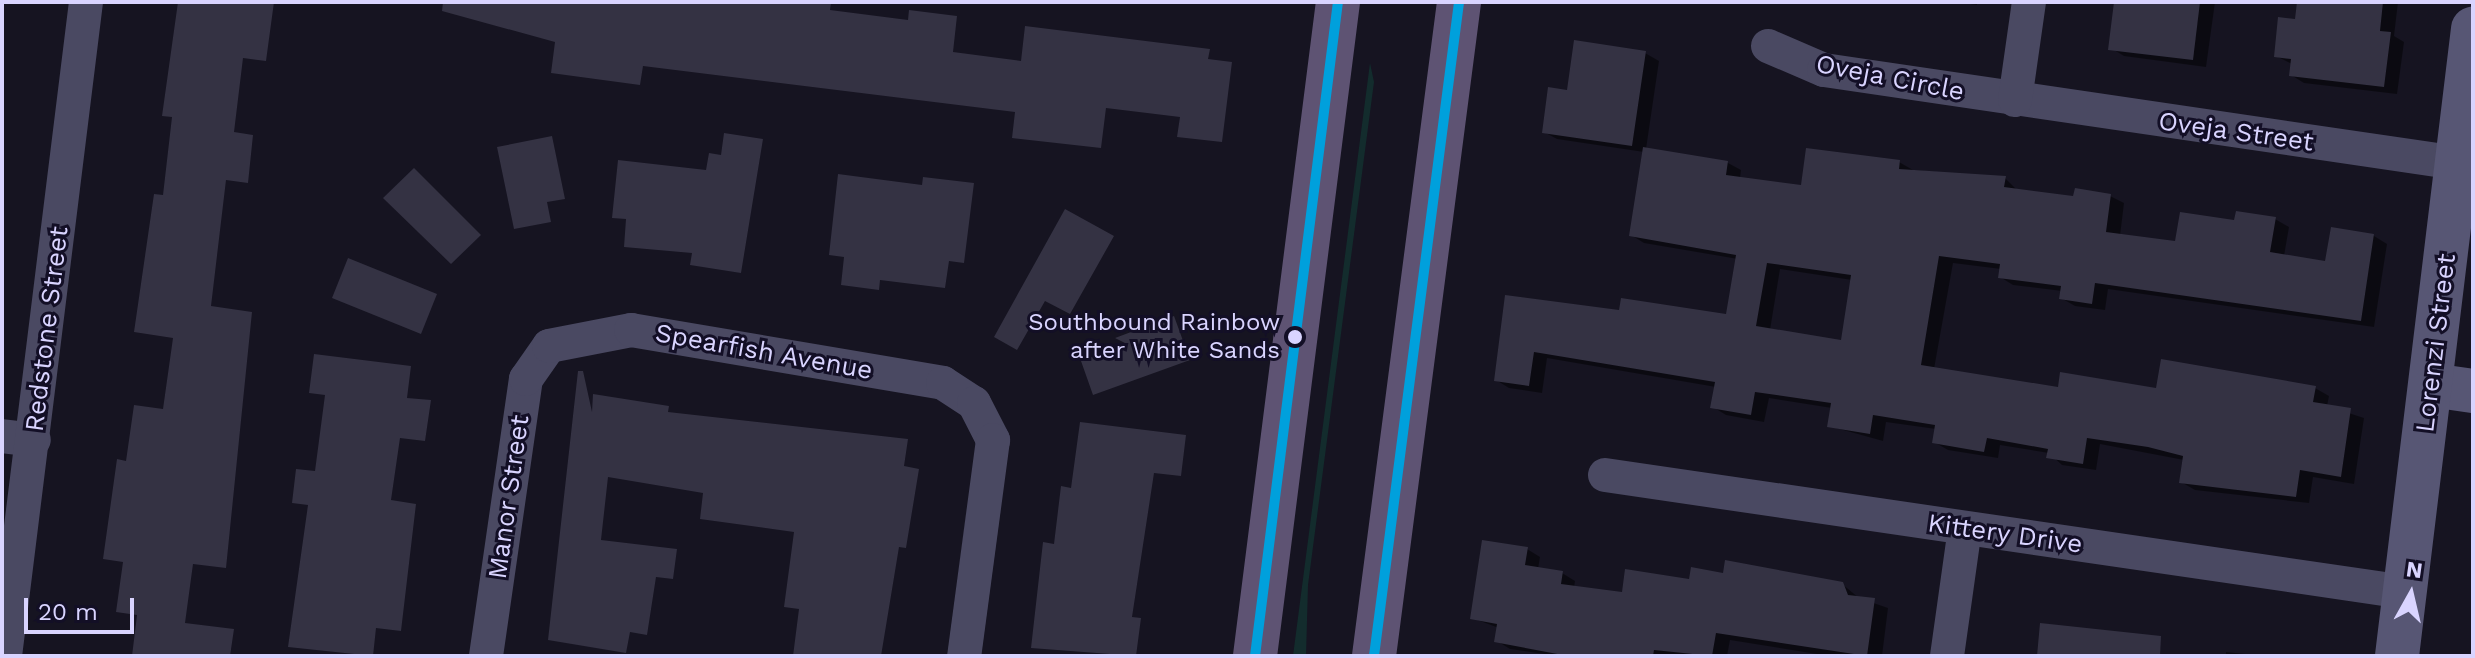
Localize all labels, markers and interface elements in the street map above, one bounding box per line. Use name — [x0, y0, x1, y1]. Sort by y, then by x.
street label: Oveja Circle — [1813, 48, 1967, 108]
street label: Oveja Street — [2156, 106, 2316, 158]
street label: Redstone Street — [19, 225, 75, 433]
street label: Lorenzi Street — [2410, 252, 2462, 434]
place label: Southbound Rainbow after White Sands — [1028, 309, 1280, 365]
street label: Spearfish Avenue — [653, 317, 875, 387]
marker: Southbound Rainbow after White Sands — [1287, 329, 1303, 345]
street label: Manor Street — [482, 413, 536, 581]
street label: Kittery Drive — [1925, 508, 2085, 560]
north arrow — [2371, 554, 2451, 634]
text: N — [2405, 556, 2424, 583]
scale bar — [28, 582, 138, 632]
text: 20 m — [38, 598, 98, 626]

